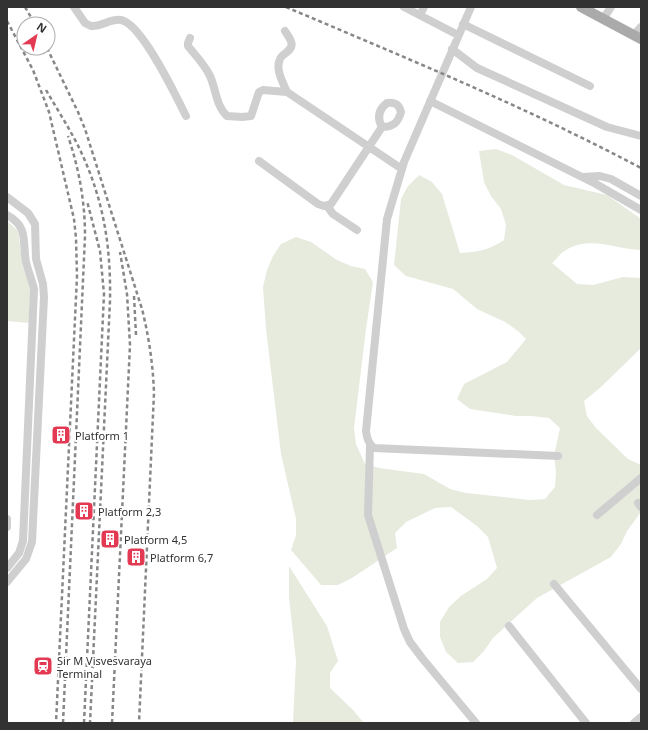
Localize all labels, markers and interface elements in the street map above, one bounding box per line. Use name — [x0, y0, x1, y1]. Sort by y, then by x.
north arrow — [16, 16, 56, 56]
text: N — [34, 19, 50, 36]
building icon: Platform 1 — [50, 424, 72, 446]
place label: Platform 1 — [75, 428, 129, 443]
building icon: Platform 2,3 — [73, 500, 95, 522]
place label: Platform 2,3 — [98, 504, 161, 519]
building icon: Platform 4,5 — [99, 528, 121, 550]
place label: Platform 4,5 — [124, 532, 187, 547]
building icon: Platform 6,7 — [125, 546, 147, 568]
place label: Platform 6,7 — [150, 550, 213, 565]
place label: Sir M Visvesvaraya Terminal — [57, 653, 152, 681]
station icon: Sir M Visvesvaraya Terminal — [32, 655, 54, 677]

